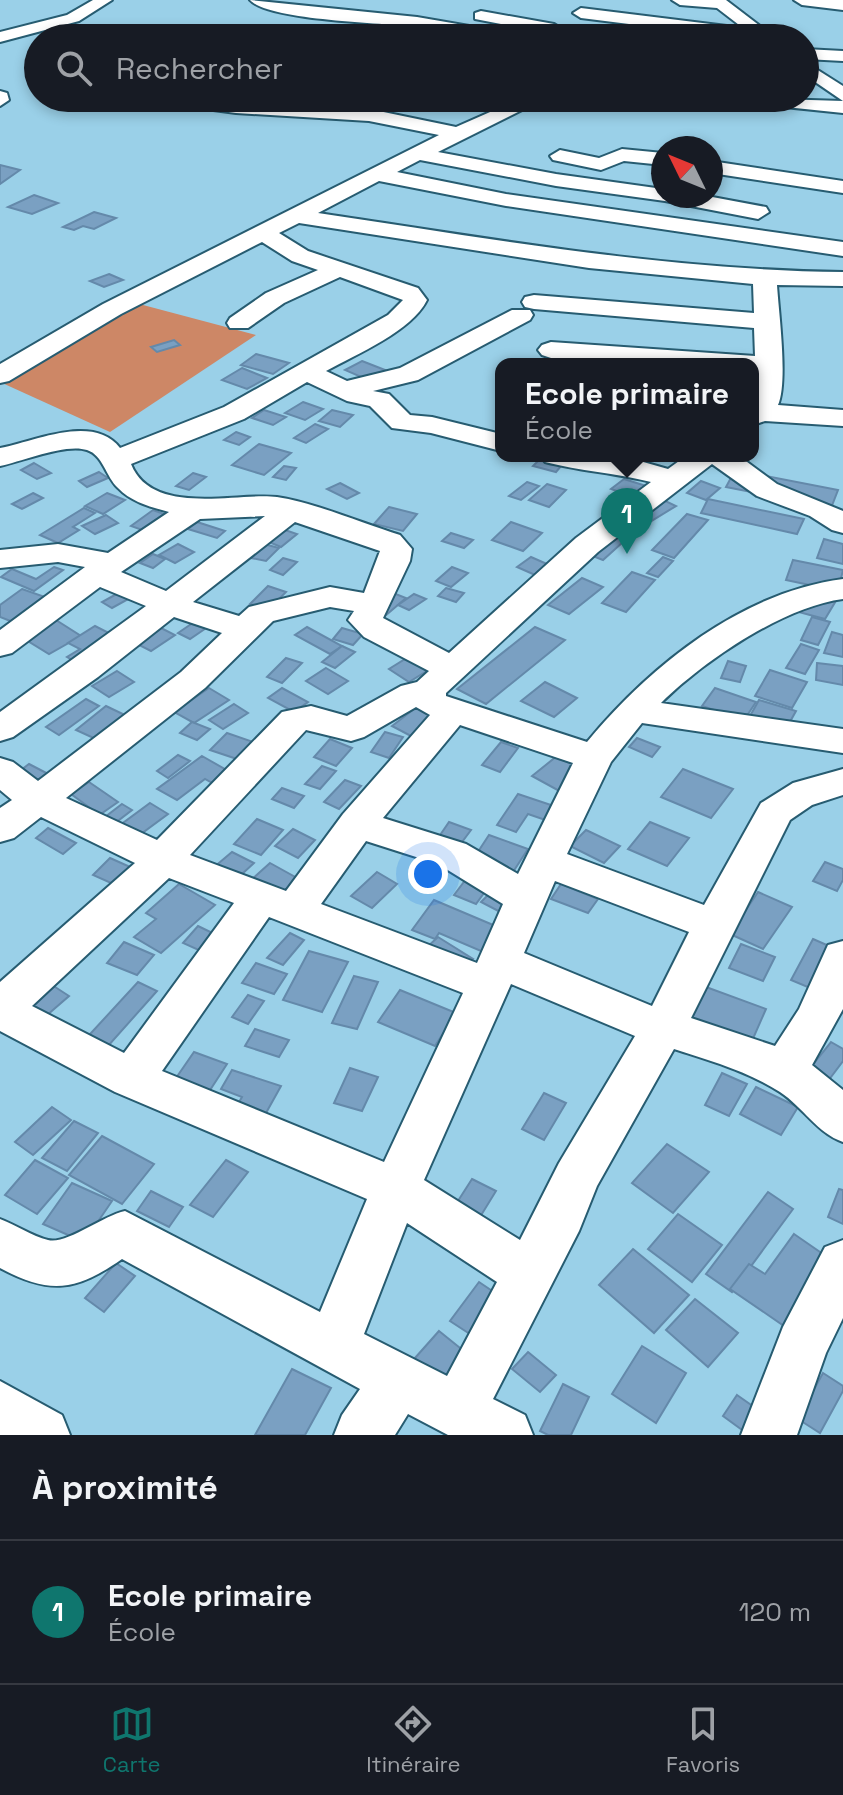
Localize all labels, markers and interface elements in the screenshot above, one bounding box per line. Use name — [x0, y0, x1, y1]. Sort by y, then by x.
search box — [24, 24, 819, 112]
icon: search — [52, 46, 96, 90]
text: Rechercher — [116, 49, 283, 88]
north arrow — [651, 136, 723, 208]
popup — [495, 358, 759, 462]
text: Ecole primaire — [525, 374, 729, 413]
text: École — [525, 413, 593, 447]
pin: 1 — [601, 488, 653, 554]
your location — [408, 854, 448, 894]
text: À proximité — [32, 1466, 218, 1509]
text: Ecole primaire — [108, 1576, 312, 1615]
text: 1 — [52, 1595, 64, 1629]
text: 120 m — [739, 1595, 811, 1629]
text: École — [108, 1615, 176, 1649]
tab: Carte — [103, 1702, 161, 1778]
tab: Itinéraire — [366, 1702, 461, 1778]
tab: Favoris — [666, 1702, 740, 1778]

